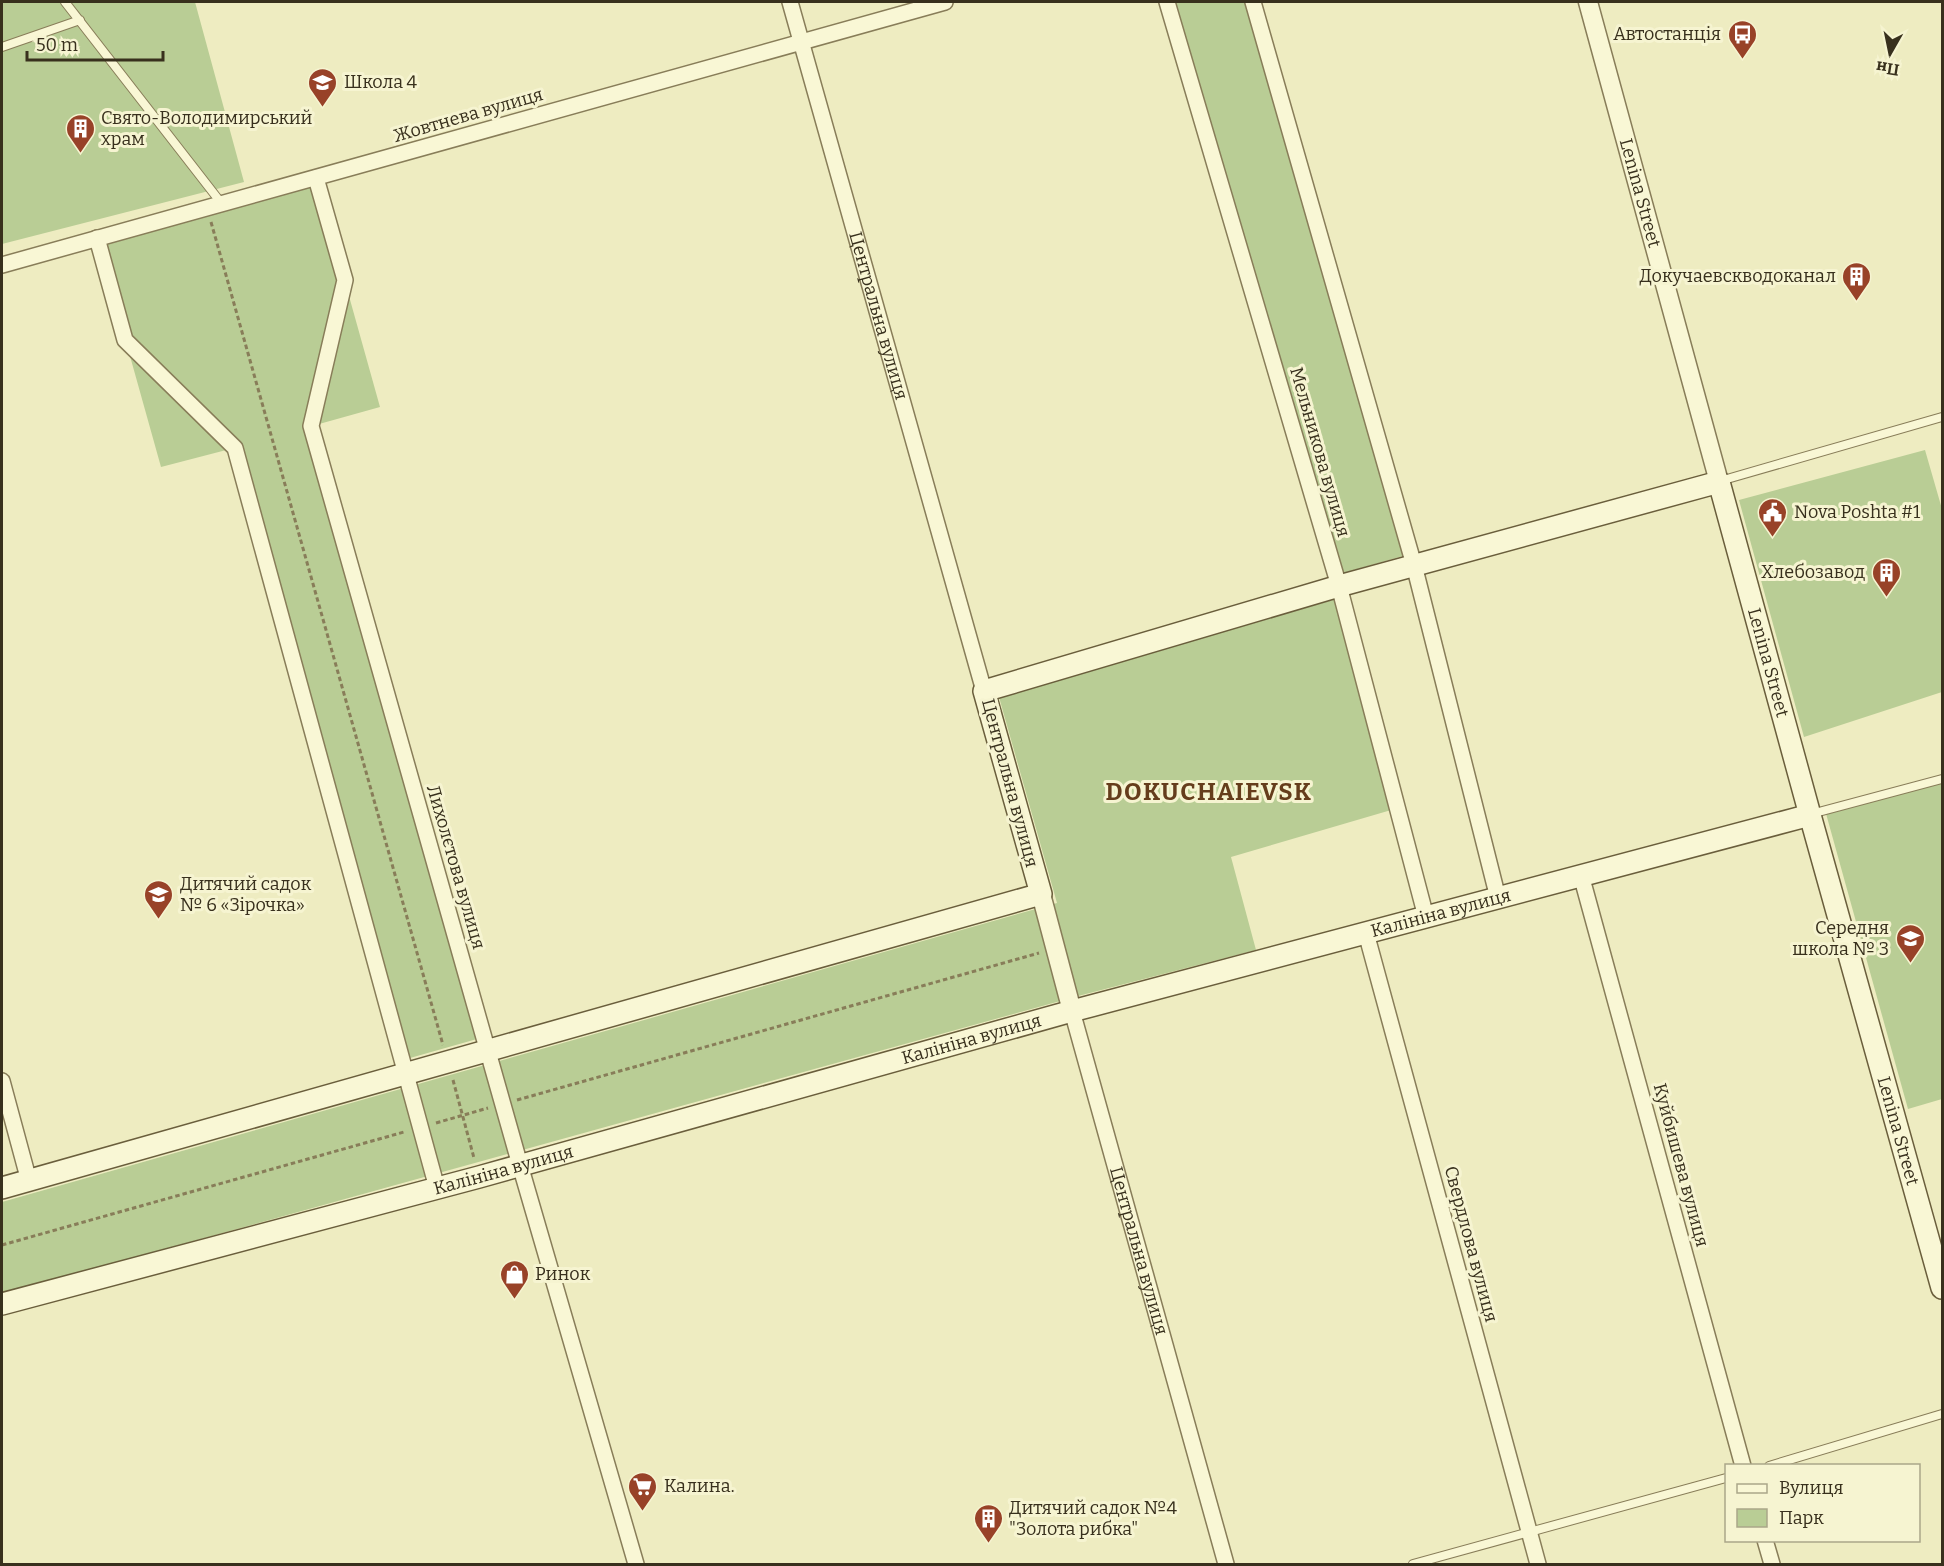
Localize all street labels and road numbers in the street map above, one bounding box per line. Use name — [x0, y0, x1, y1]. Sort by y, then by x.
street label: Жовтнева вулиця — [390, 83, 546, 147]
street label: Lenina Street — [1615, 136, 1666, 250]
street label: Центральна вулиця — [844, 229, 912, 402]
street label: Мельникова вулиця — [1285, 365, 1355, 539]
street label: Lenina Street — [1743, 606, 1794, 720]
street label: Центральна вулиця — [977, 696, 1043, 870]
street label: Лихолєтова вулиця — [422, 782, 490, 952]
street label: Калініна вулиця — [1368, 884, 1513, 942]
street label: Калініна вулиця — [899, 1009, 1044, 1069]
street label: Lenina Street — [1872, 1074, 1924, 1188]
street label: Куйбишева вулиця — [1649, 1081, 1713, 1249]
street label: Калініна вулиця — [431, 1140, 576, 1200]
street label: Центральна вулиця — [1105, 1164, 1173, 1337]
street label: Свердлова вулиця — [1440, 1164, 1502, 1324]

